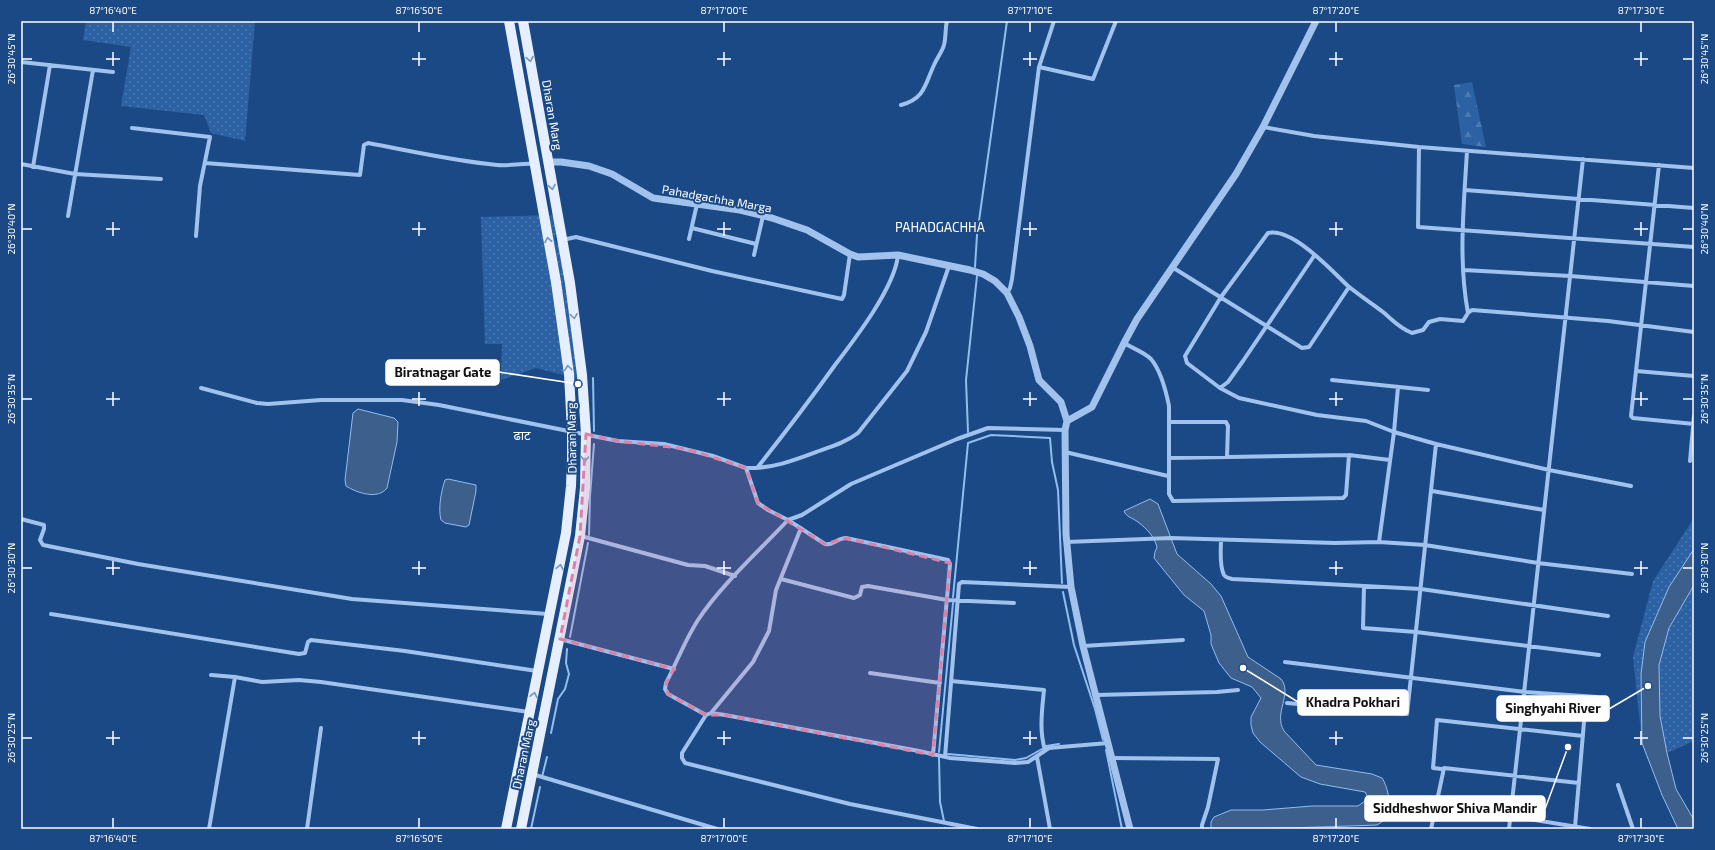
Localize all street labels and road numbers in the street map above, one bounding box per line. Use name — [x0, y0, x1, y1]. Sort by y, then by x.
street label: Dharan Marg — [540, 79, 566, 152]
street label: Pahadgachha Marga — [661, 181, 773, 215]
street label: Dharan Marg — [563, 402, 579, 474]
street label: Dharan Marg — [509, 717, 537, 790]

